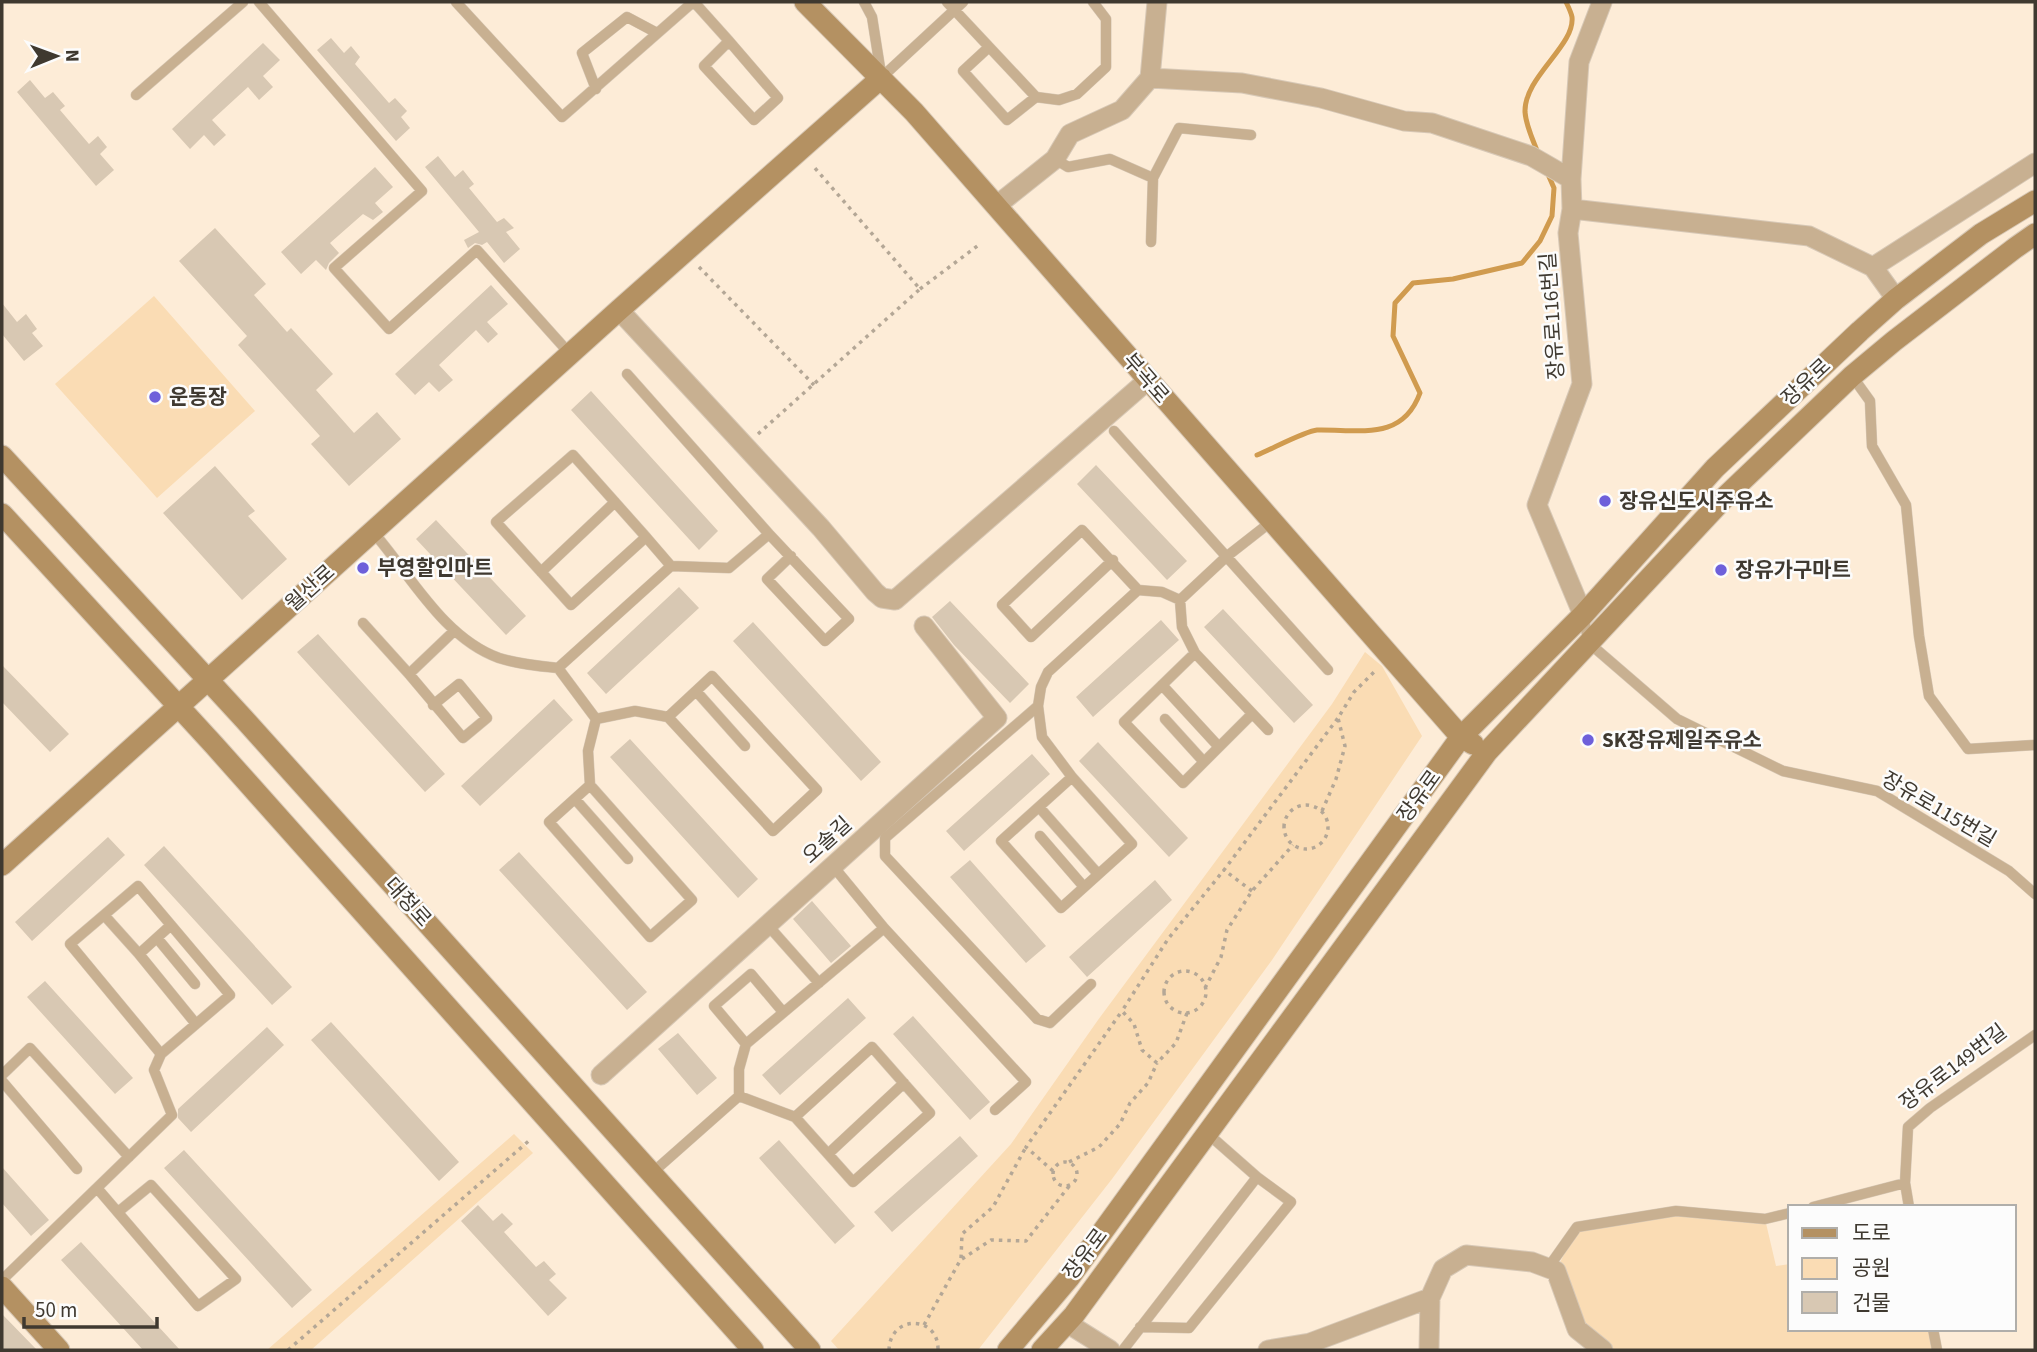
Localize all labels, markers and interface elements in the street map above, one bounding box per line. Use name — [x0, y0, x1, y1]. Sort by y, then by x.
north arrow — [21, 21, 91, 91]
text: N — [58, 49, 85, 62]
street label: 장유로116번길 — [1533, 251, 1571, 381]
street label: 부곡로 — [1116, 346, 1176, 410]
street label: 장유로 — [1775, 351, 1837, 413]
place label: 운동장 — [169, 382, 227, 412]
marker: 운동장 — [147, 389, 163, 405]
place label: 장유신도시주유소 — [1619, 486, 1774, 516]
marker: 장유신도시주유소 — [1597, 493, 1613, 509]
place label: 부영할인마트 — [377, 553, 493, 583]
place label: 장유가구마트 — [1735, 555, 1851, 585]
street label: 월산로 — [278, 557, 342, 619]
marker: 부영할인마트 — [355, 560, 371, 576]
marker: 장유가구마트 — [1713, 562, 1729, 578]
place label: SK장유제일주유소 — [1602, 725, 1762, 755]
marker: SK장유제일주유소 — [1580, 732, 1596, 748]
street label: 장유로 — [1390, 764, 1448, 828]
street label: 장유로115번길 — [1876, 764, 2002, 854]
street label: 오솔길 — [795, 809, 859, 871]
street label: 대청로 — [377, 870, 439, 934]
street label: 장유로149번길 — [1893, 1017, 2013, 1117]
legend — [1788, 1205, 2016, 1331]
text: 도로 — [1852, 1218, 1891, 1248]
street label: 장유로 — [1056, 1222, 1114, 1286]
text: 공원 — [1852, 1253, 1891, 1283]
scale bar — [24, 1286, 158, 1330]
text: 건물 — [1852, 1288, 1891, 1318]
text: 50 m — [35, 1295, 77, 1325]

